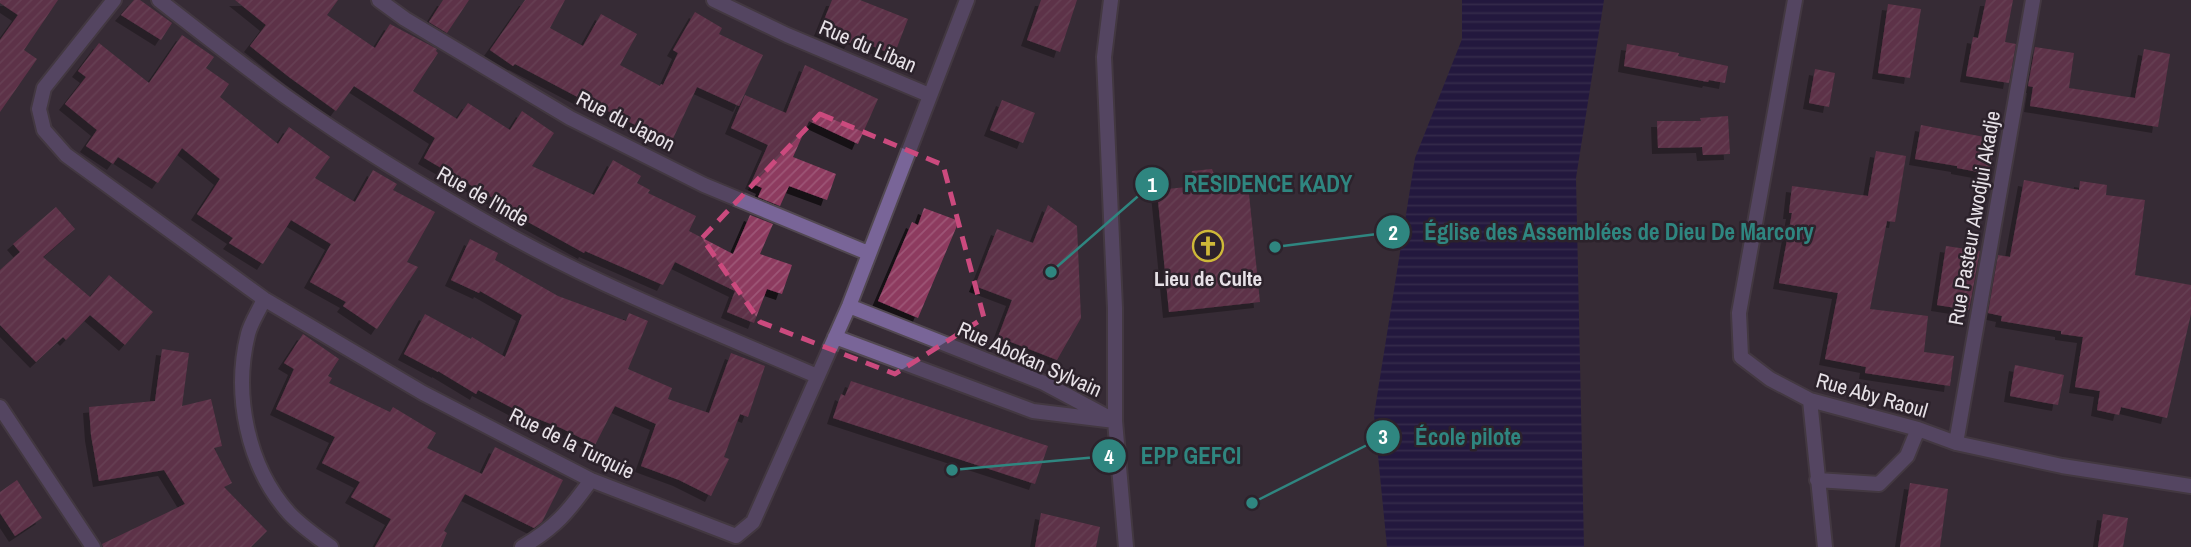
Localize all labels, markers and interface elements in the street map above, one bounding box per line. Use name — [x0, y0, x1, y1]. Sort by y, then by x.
street label: Rue du Liban — [815, 12, 921, 80]
street label: Rue du Japon — [572, 84, 680, 158]
street label: Rue Pasteur Awodjui Akadje — [1941, 109, 2007, 327]
street label: Rue de l'Inde — [432, 159, 534, 233]
callout: RESIDENCE KADY — [1135, 162, 1367, 206]
text: RESIDENCE KADY — [1184, 168, 1353, 199]
text: 1 — [1147, 170, 1157, 199]
callout: Église des Assemblées de Dieu De Marcory — [1375, 210, 1828, 254]
text: Église des Assemblées de Dieu De Marcory — [1424, 216, 1814, 247]
text: 2 — [1388, 218, 1398, 247]
church icon: Lieu de Culte — [1191, 229, 1225, 263]
place label: Lieu de Culte — [1154, 264, 1262, 293]
street label: Rue Abokan Sylvain — [953, 314, 1107, 404]
street label: Rue Aby Raoul — [1813, 365, 1931, 425]
street label: Rue de la Turquie — [504, 400, 640, 486]
callout: École pilote — [1366, 415, 1535, 459]
text: École pilote — [1415, 421, 1521, 452]
text: 3 — [1378, 422, 1388, 451]
callout: EPP GEFCI — [1091, 434, 1255, 478]
text: EPP GEFCI — [1141, 440, 1241, 471]
text: 4 — [1104, 442, 1114, 471]

